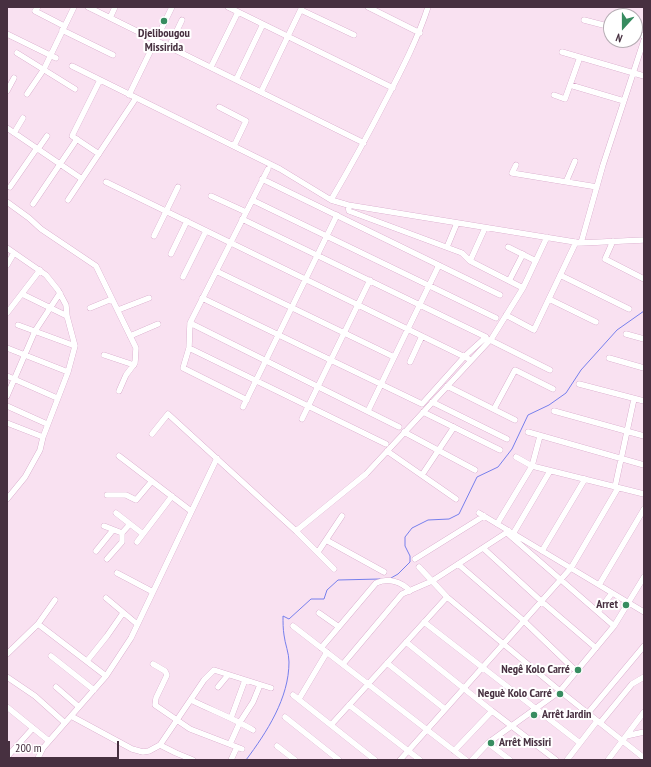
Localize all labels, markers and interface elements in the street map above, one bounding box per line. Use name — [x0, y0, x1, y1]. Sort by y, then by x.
north arrow — [603, 8, 643, 48]
marker: Djelibougou Missirida — [159, 16, 169, 26]
place label: Djelibougou Missirida — [138, 27, 190, 55]
text: N — [614, 31, 624, 46]
place label: Arret — [596, 598, 618, 612]
marker: Arret — [621, 600, 631, 610]
place label: Negê Kolo Carré — [501, 663, 570, 677]
marker: Negê Kolo Carré — [573, 665, 583, 675]
place label: Neguè Kolo Carré — [478, 687, 552, 701]
marker: Neguè Kolo Carré — [555, 689, 565, 699]
place label: Arrêt Jardin — [542, 708, 591, 722]
marker: Arrêt Jardin — [529, 710, 539, 720]
scale bar — [10, 733, 121, 759]
place label: Arrêt Missiri — [499, 736, 551, 750]
marker: Arrêt Missiri — [486, 738, 496, 748]
text: 200 m — [15, 740, 42, 755]

